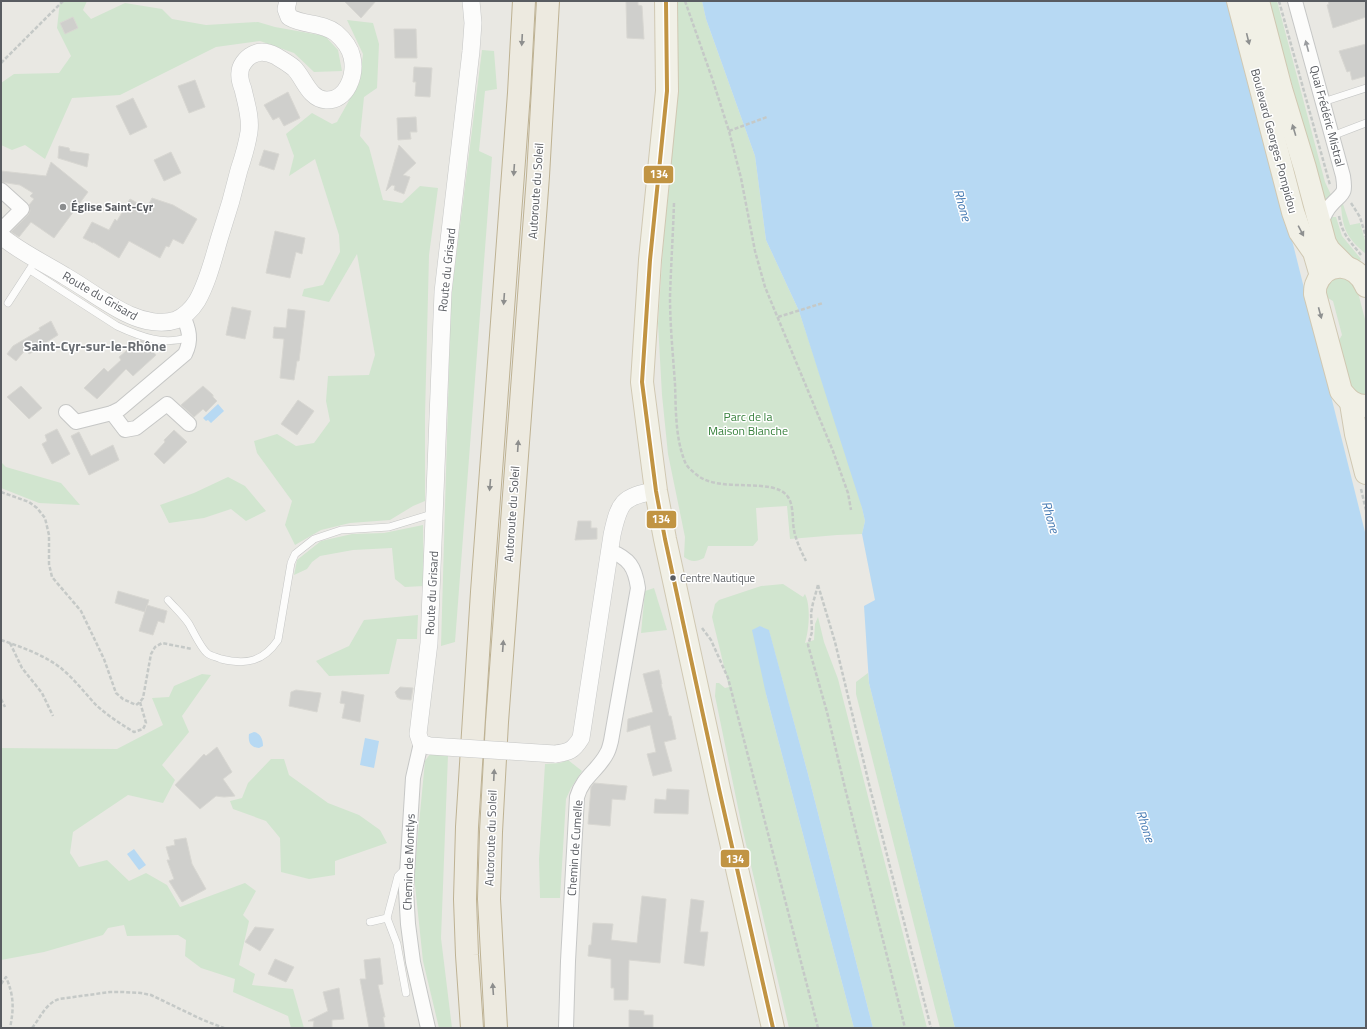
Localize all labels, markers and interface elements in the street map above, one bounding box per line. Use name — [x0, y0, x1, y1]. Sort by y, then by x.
one-way arrow — [1245, 33, 1251, 45]
one-way arrow — [519, 34, 525, 47]
one-way arrow — [1304, 40, 1310, 53]
street label: Quai Frédéric Mistral — [1305, 63, 1350, 169]
street label: Boulevard Georges Pompidou — [1246, 66, 1303, 215]
one-way arrow — [1291, 124, 1297, 136]
street label: Autoroute du Soleil — [523, 142, 548, 240]
one-way arrow — [510, 164, 517, 176]
line badge: 134 — [643, 165, 674, 184]
text: 134 — [650, 166, 668, 182]
water label: Rhone — [949, 187, 977, 224]
place label: Église Saint-Cyr — [71, 197, 154, 216]
marker: Église Saint-Cyr — [58, 202, 68, 212]
one-way arrow — [1298, 226, 1304, 237]
street label: Route du Grisard — [433, 227, 460, 313]
street label: Route du Grisard — [59, 266, 142, 325]
one-way arrow — [501, 293, 508, 305]
one-way arrow — [1317, 308, 1323, 320]
district label: Saint-Cyr-sur-le-Rhône — [24, 335, 166, 356]
park label: Parc de la Maison Blanche — [708, 407, 788, 440]
one-way arrow — [514, 440, 521, 452]
street label: Autoroute du Soleil — [499, 465, 524, 563]
one-way arrow — [487, 479, 494, 491]
water label: Rhone — [1037, 499, 1065, 536]
line badge: 134 — [646, 510, 677, 529]
text: 134 — [652, 511, 670, 527]
street label: Route du Grisard — [420, 550, 443, 636]
place label: Centre Nautique — [680, 570, 756, 586]
marker: Centre Nautique — [668, 573, 678, 583]
one-way arrow — [499, 640, 506, 652]
one-way arrow — [490, 769, 497, 781]
street label: Autoroute du Soleil — [479, 790, 502, 886]
street label: Chemin de Cumelle — [562, 799, 587, 897]
water label: Rhone — [1131, 807, 1161, 846]
street label: Chemin de Montlys — [397, 813, 420, 911]
line badge: 134 — [720, 849, 750, 868]
text: 134 — [726, 851, 744, 867]
one-way arrow — [490, 983, 497, 995]

